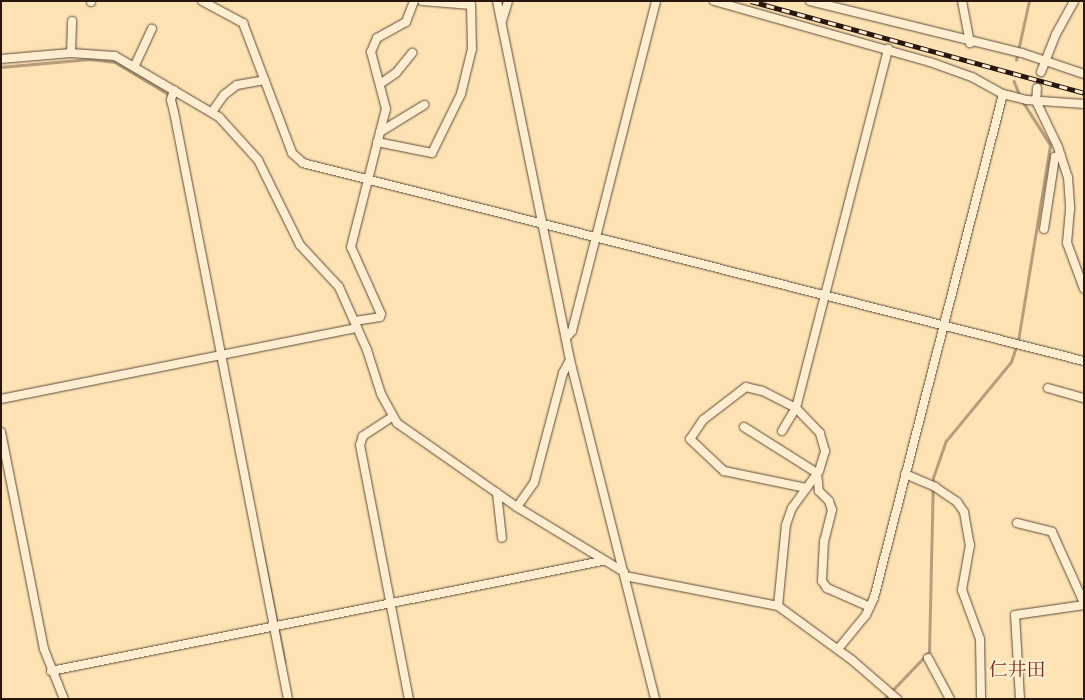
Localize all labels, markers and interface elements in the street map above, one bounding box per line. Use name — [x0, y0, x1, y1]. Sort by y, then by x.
district label: 仁井田 — [989, 660, 1045, 682]

